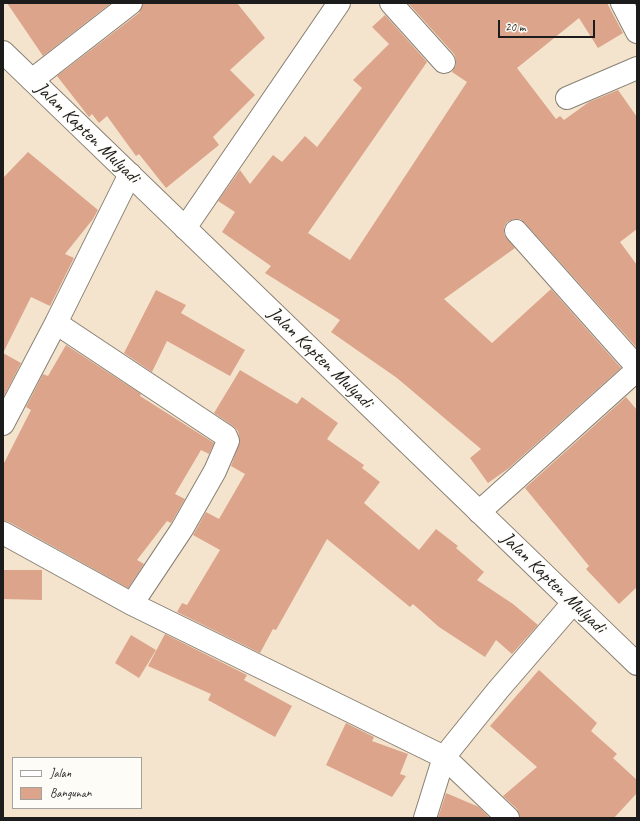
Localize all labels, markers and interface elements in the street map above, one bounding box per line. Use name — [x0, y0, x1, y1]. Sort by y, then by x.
scale bar — [500, 12, 597, 38]
text: 20 m — [505, 19, 525, 35]
street label: Jalan Kapten Mulyadi — [30, 77, 144, 189]
street label: Jalan Kapten Mulyadi — [263, 302, 377, 414]
street label: Jalan Kapten Mulyadi — [496, 527, 610, 639]
legend — [12, 757, 142, 809]
text: Jalan — [50, 765, 71, 781]
text: Bangunan — [50, 785, 91, 801]

